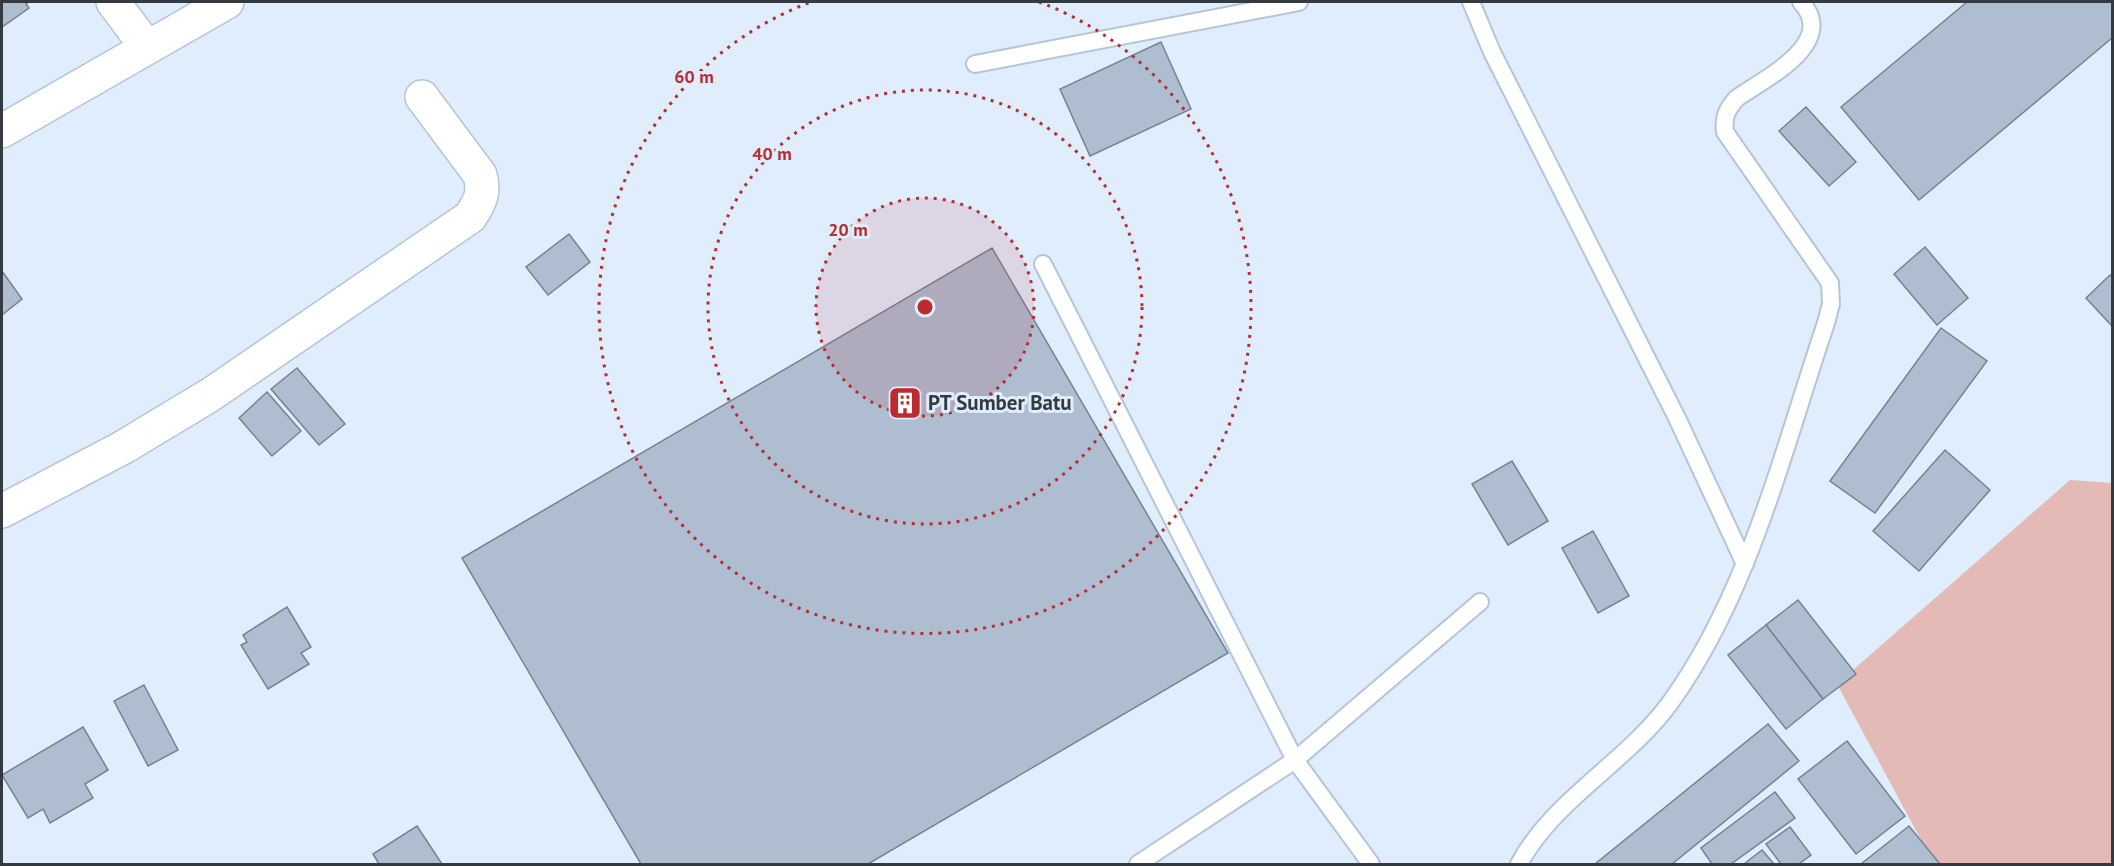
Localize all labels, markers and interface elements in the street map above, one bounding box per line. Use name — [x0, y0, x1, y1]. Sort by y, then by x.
text: 60 m — [674, 65, 714, 88]
text: 40 m — [752, 142, 792, 165]
text: 20 m — [828, 218, 868, 241]
centre of rings — [915, 297, 935, 317]
building icon: PT Sumber Batu — [887, 385, 923, 421]
place label: PT Sumber Batu — [928, 389, 1072, 416]

